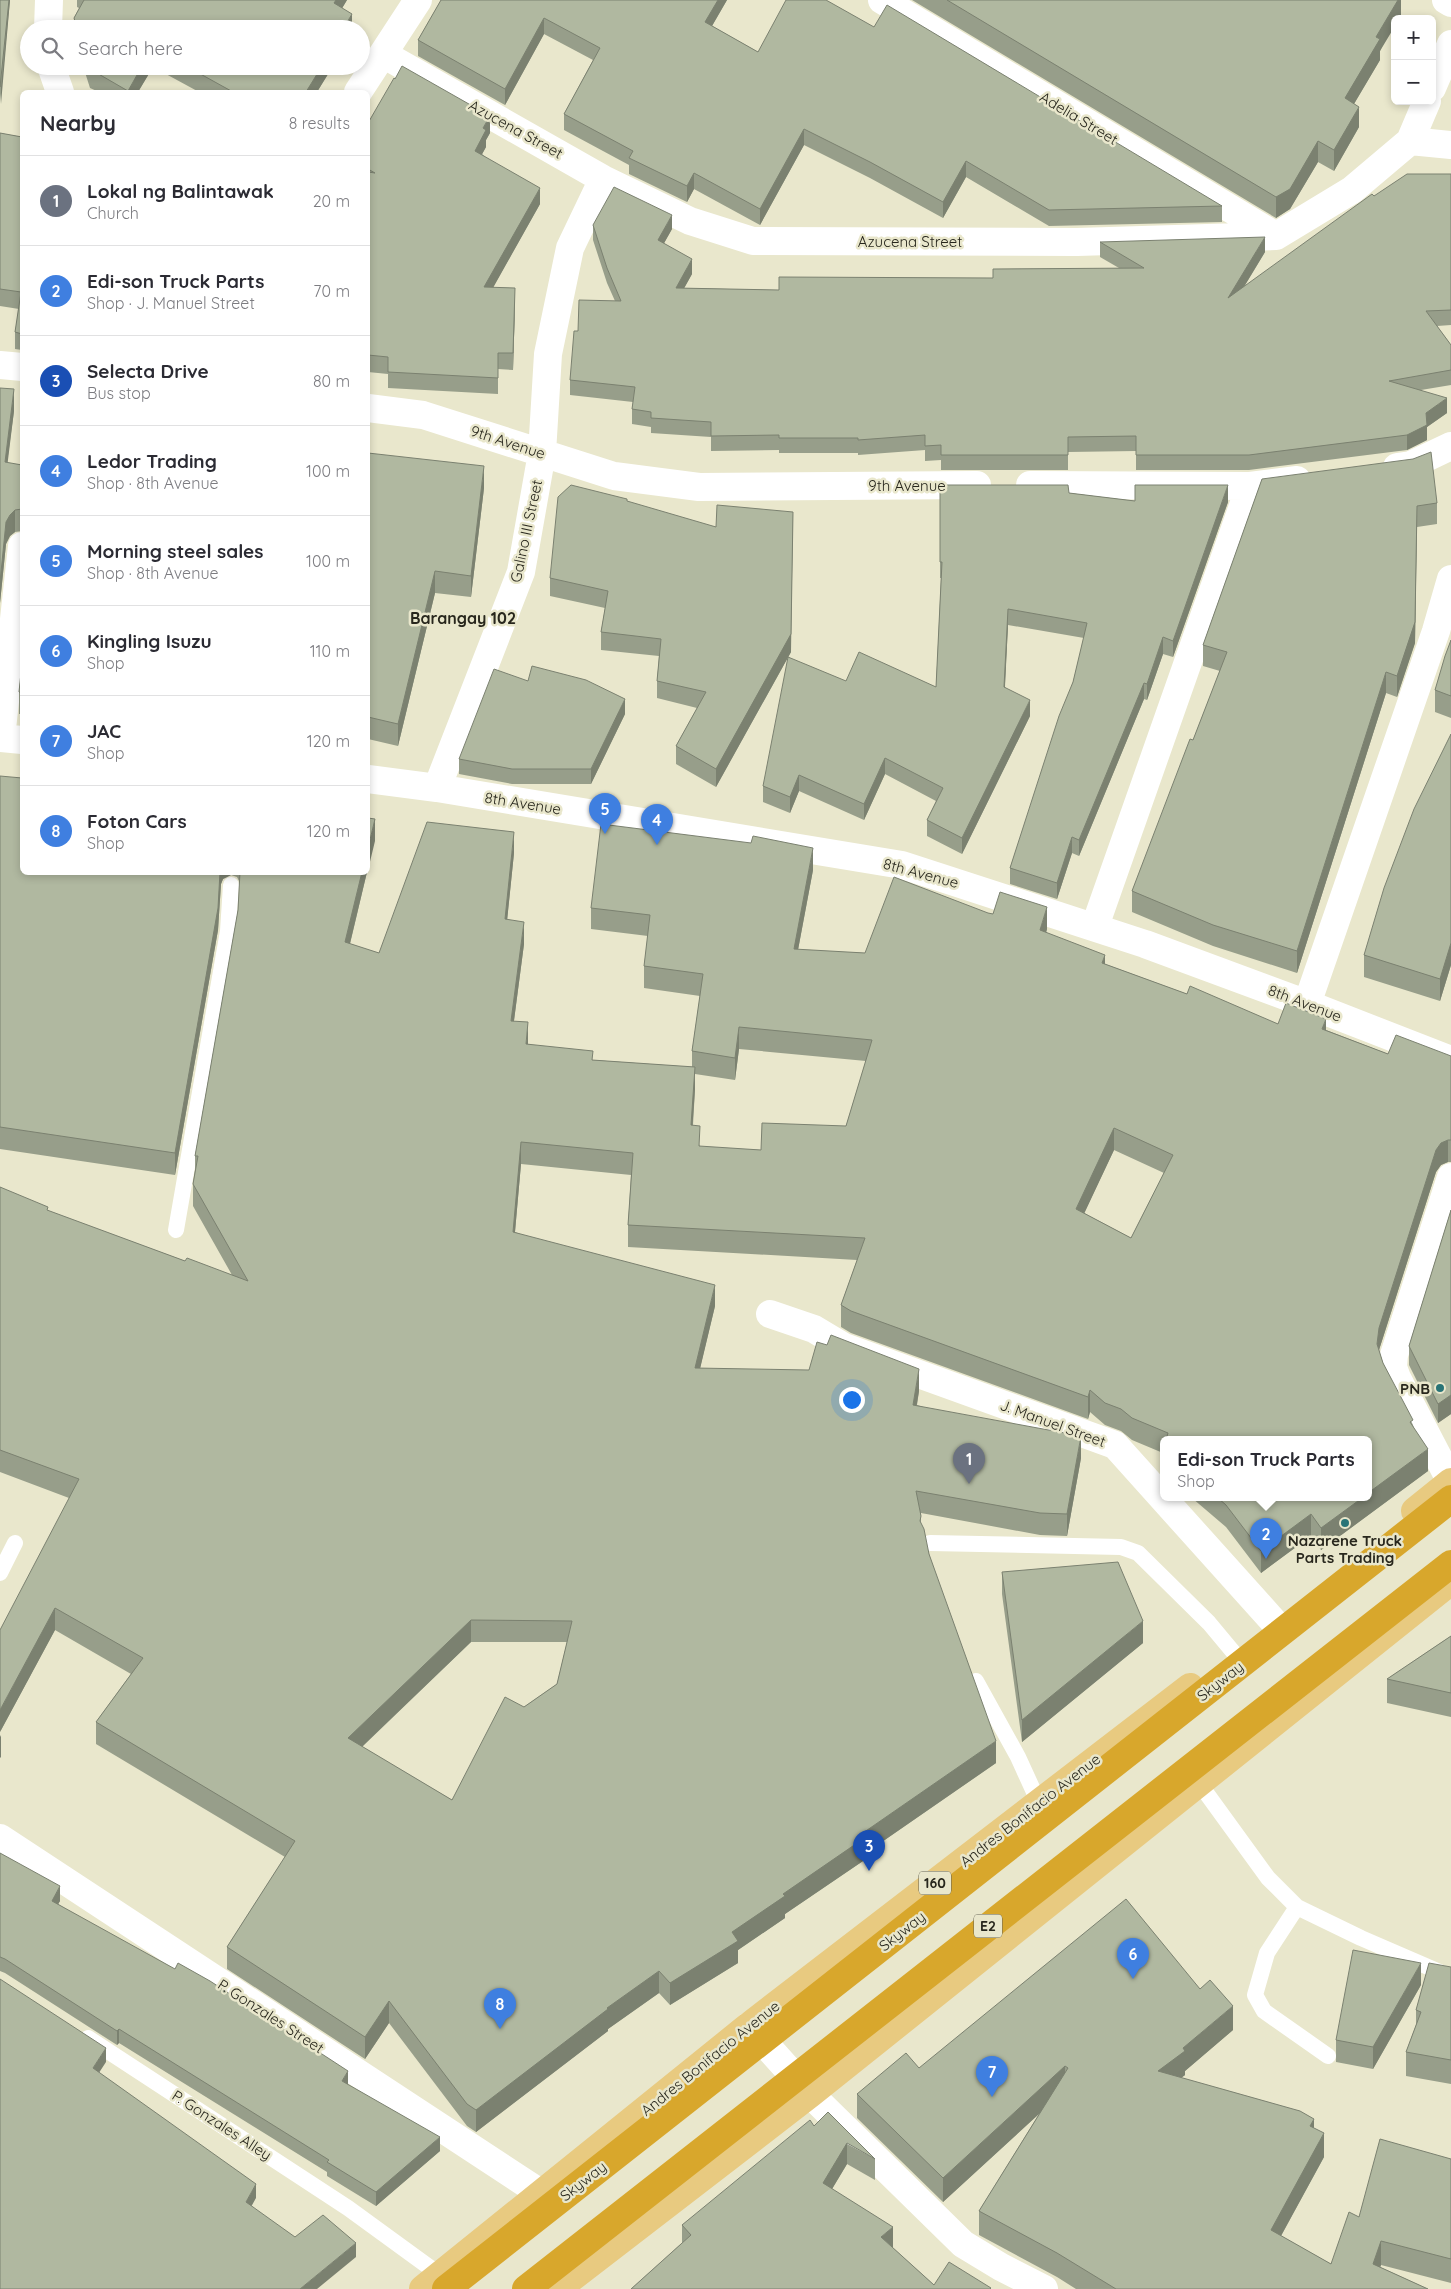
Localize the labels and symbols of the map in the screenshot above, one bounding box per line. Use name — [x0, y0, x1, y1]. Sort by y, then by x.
street label: Adelia Street — [1036, 87, 1122, 149]
street label: Azucena Street — [466, 95, 566, 163]
street label: Azucena Street — [858, 232, 962, 251]
street label: 9th Avenue — [468, 421, 548, 463]
street label: 9th Avenue — [868, 476, 946, 495]
street label: Galino III Street — [506, 478, 546, 584]
district label: Barangay 102 — [410, 608, 516, 628]
street label: 8th Avenue — [483, 788, 563, 818]
pin: 5 — [589, 793, 621, 834]
pin: 4 — [641, 804, 673, 845]
street label: 8th Avenue — [881, 854, 961, 892]
street label: 8th Avenue — [1266, 980, 1344, 1026]
place label: PNB — [1400, 1379, 1430, 1398]
marker: PNB — [1434, 1382, 1446, 1394]
your location — [839, 1387, 865, 1413]
street label: J. Manuel Street — [998, 1395, 1108, 1451]
pin: 1 — [953, 1443, 985, 1484]
marker: Nazarene Truck Parts Trading — [1339, 1517, 1351, 1529]
pin: 2 — [1250, 1518, 1282, 1559]
place label: Nazarene Truck Parts Trading — [1288, 1531, 1402, 1567]
street label: Skyway — [1193, 1657, 1247, 1705]
street label: Andres Bonifacio Avenue — [956, 1749, 1104, 1871]
pin: 3 — [853, 1830, 885, 1871]
road number: 160 — [919, 1872, 951, 1895]
street label: Skyway — [875, 1907, 929, 1955]
road number: E2 — [974, 1914, 1002, 1938]
pin: 6 — [1117, 1938, 1149, 1979]
street label: P. Gonzales Street — [214, 1975, 328, 2057]
pin: 8 — [484, 1988, 516, 2029]
street label: Andres Bonifacio Avenue — [637, 1996, 783, 2120]
pin: 7 — [976, 2056, 1008, 2097]
street label: P. Gonzales Alley — [169, 2086, 275, 2164]
street label: Skyway — [556, 2157, 610, 2205]

